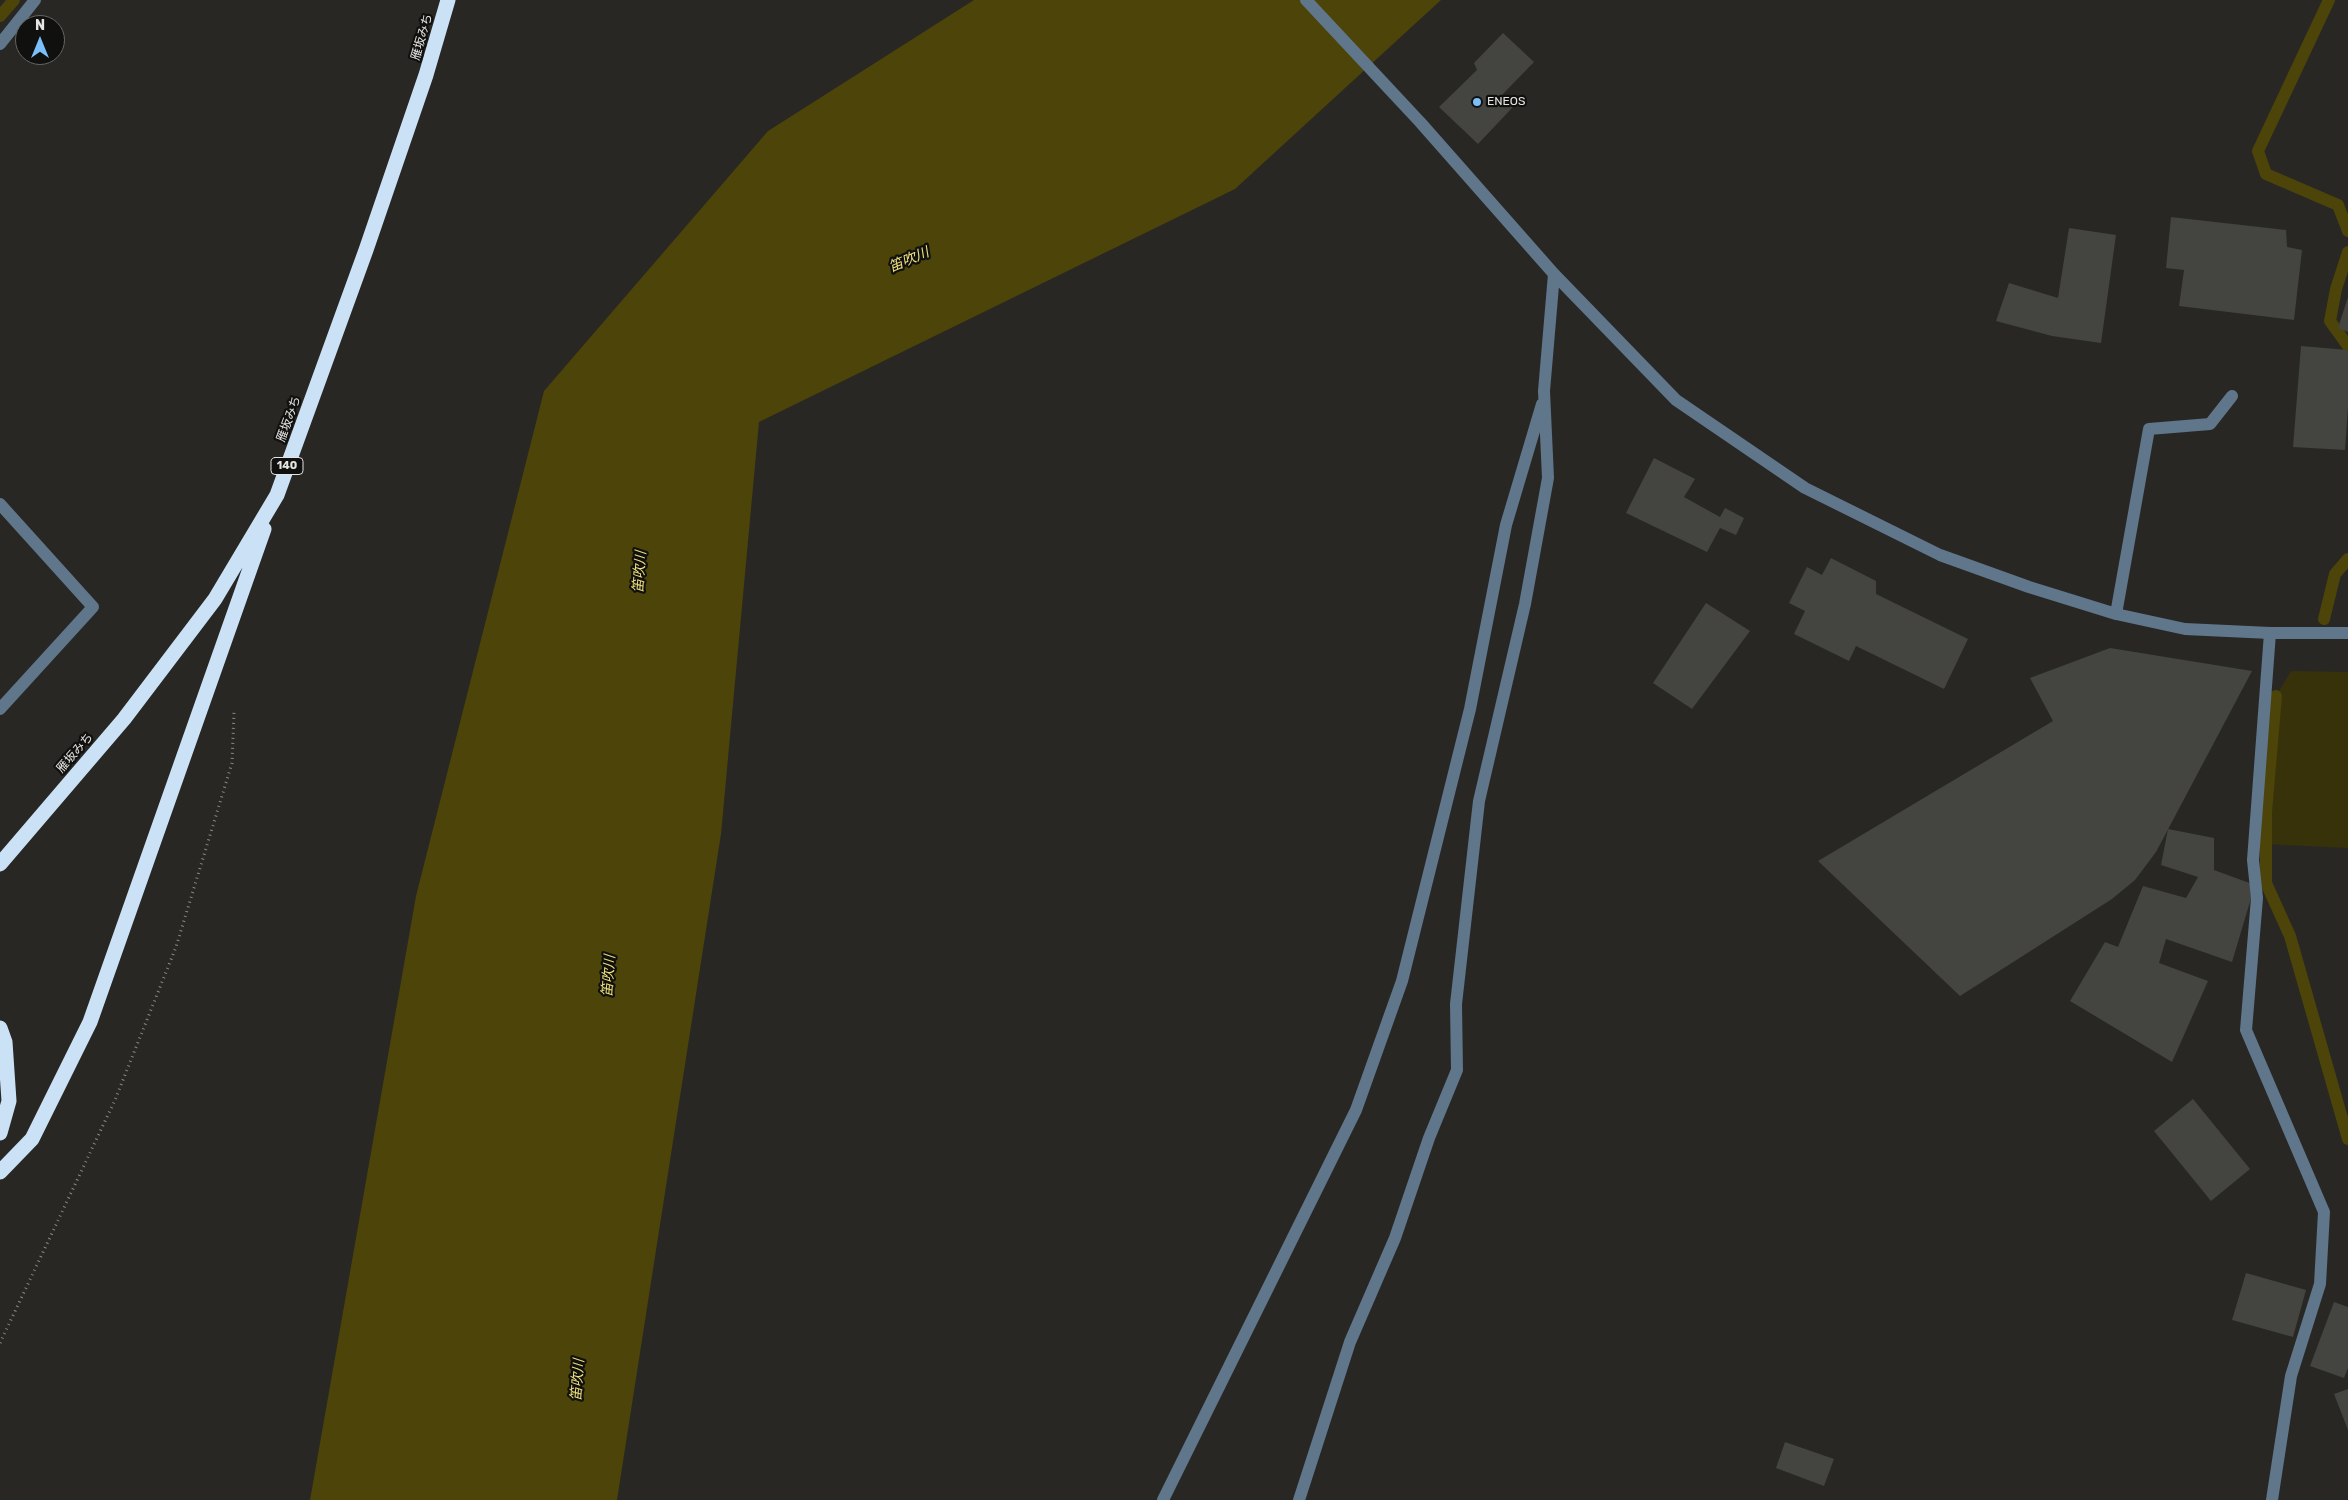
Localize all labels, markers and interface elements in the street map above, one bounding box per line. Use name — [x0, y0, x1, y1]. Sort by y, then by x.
street label: 雁坂みち — [408, 12, 436, 62]
north arrow — [15, 15, 65, 65]
text: N — [35, 17, 45, 34]
place label: ENEOS — [1487, 95, 1525, 109]
marker: ENEOS — [1471, 96, 1483, 108]
water label: 笛吹川 — [886, 244, 932, 276]
street label: 雁坂みち — [274, 394, 304, 444]
road number: 140 — [271, 458, 303, 474]
water label: 笛吹川 — [630, 550, 650, 594]
street label: 雁坂みち — [54, 730, 96, 776]
water label: 笛吹川 — [599, 954, 619, 998]
water label: 笛吹川 — [568, 1358, 588, 1402]

